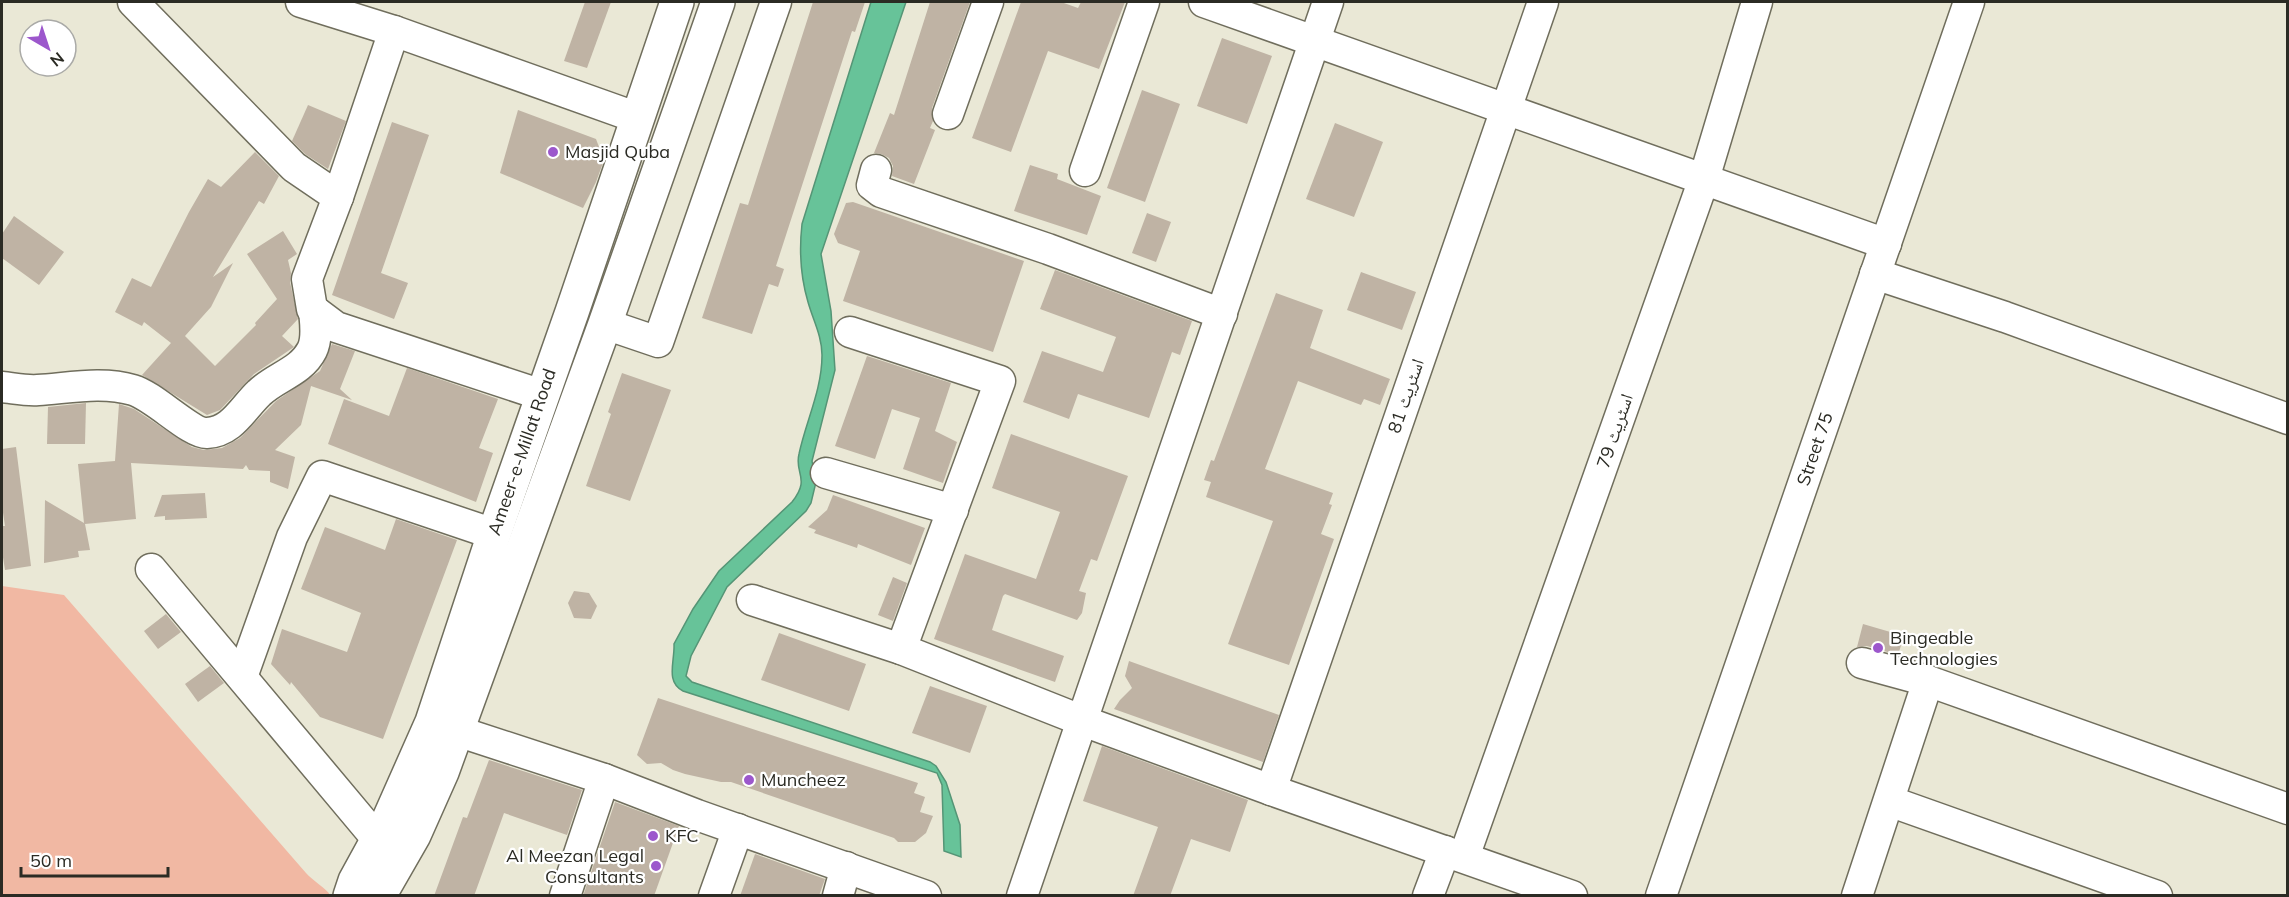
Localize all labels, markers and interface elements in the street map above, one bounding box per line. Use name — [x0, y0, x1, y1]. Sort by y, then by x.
north arrow — [18, 18, 78, 78]
text: N — [46, 48, 68, 71]
place label: Masjid Quba — [565, 140, 670, 163]
marker: Masjid Quba — [546, 145, 560, 159]
street label: اسٹریٹ 81 — [1382, 356, 1429, 436]
street label: Ameer-e-Millat Road — [482, 366, 561, 538]
street label: اسٹریٹ 79 — [1591, 391, 1638, 471]
street label: Street 75 — [1791, 409, 1838, 489]
place label: Bingeable Technologies — [1890, 626, 1998, 670]
marker: Bingeable Technologies — [1871, 641, 1885, 655]
place label: Muncheez — [761, 768, 846, 791]
marker: Muncheez — [742, 773, 756, 787]
place label: KFC — [665, 824, 699, 847]
marker: KFC — [646, 829, 660, 843]
scale bar — [21, 840, 168, 878]
place label: Al Meezan Legal Consultants — [506, 844, 644, 888]
text: 50 m — [30, 849, 72, 872]
marker: Al Meezan Legal Consultants — [649, 859, 663, 873]

